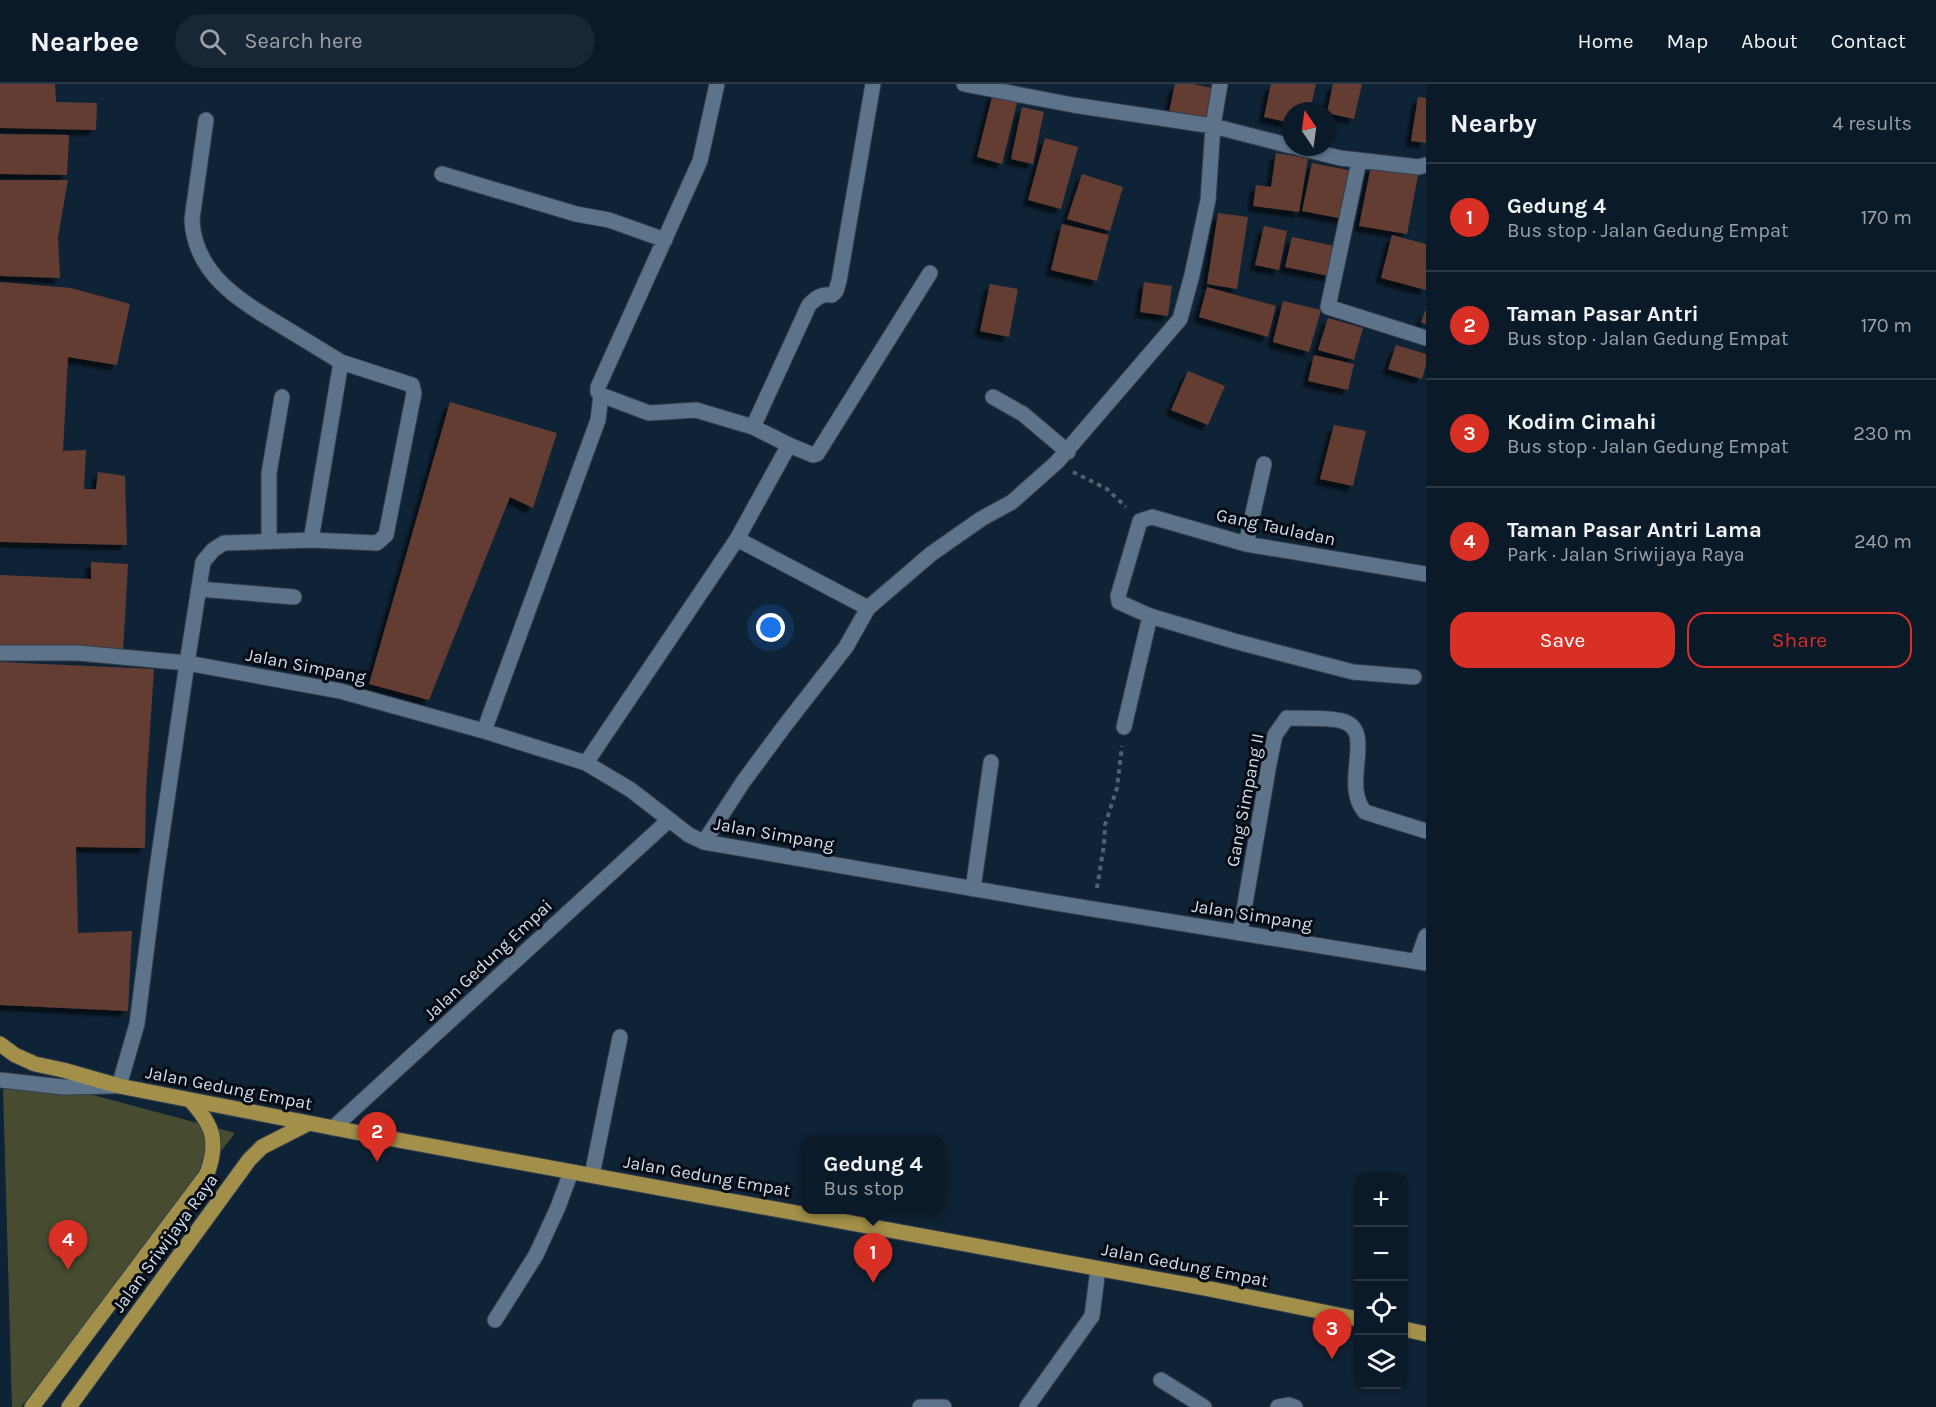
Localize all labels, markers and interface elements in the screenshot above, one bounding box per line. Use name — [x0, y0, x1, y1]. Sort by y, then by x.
search box — [175, 14, 595, 68]
text: Nearbee — [30, 25, 139, 58]
icon: search — [196, 25, 229, 58]
text: Search here — [244, 28, 363, 54]
text: Home — [1578, 29, 1634, 53]
text: Map — [1667, 29, 1708, 53]
text: About — [1741, 29, 1798, 53]
text: Contact — [1831, 29, 1906, 53]
north arrow — [1282, 102, 1336, 156]
text: Nearby — [1450, 108, 1537, 139]
text: 4 results — [1832, 112, 1912, 135]
text: Gedung 4 — [1507, 193, 1606, 219]
text: 1 — [1466, 206, 1473, 229]
text: 170 m — [1861, 206, 1912, 229]
text: Bus stop · Jalan Gedung Empat — [1507, 219, 1788, 242]
text: Taman Pasar Antri — [1507, 301, 1699, 327]
text: 2 — [1463, 314, 1476, 337]
text: 170 m — [1861, 314, 1912, 337]
text: Bus stop · Jalan Gedung Empat — [1507, 327, 1788, 350]
text: Kodim Cimahi — [1507, 409, 1657, 435]
text: 3 — [1463, 422, 1476, 445]
text: 230 m — [1853, 422, 1912, 445]
text: Bus stop · Jalan Gedung Empat — [1507, 435, 1788, 458]
street label: Gang Tauladan — [1214, 504, 1338, 550]
text: Taman Pasar Antri Lama — [1507, 517, 1762, 543]
text: 4 — [1464, 530, 1475, 553]
text: 240 m — [1854, 530, 1912, 553]
text: Park · Jalan Sriwijaya Raya — [1507, 543, 1745, 566]
button: Save — [1450, 612, 1675, 668]
button: Share — [1687, 612, 1912, 668]
your location — [756, 613, 785, 642]
street label: Jalan Simpang — [244, 644, 368, 688]
street label: Gang Simpang II — [1221, 731, 1269, 869]
street label: Jalan Simpang — [712, 813, 836, 855]
street label: Jalan Gedung Empai — [419, 895, 557, 1025]
street label: Jalan Simpang — [1190, 895, 1314, 935]
street label: Jalan Gedung Empat — [144, 1061, 314, 1115]
pin: 2 — [358, 1112, 397, 1162]
popup — [801, 1136, 945, 1214]
street label: Jalan Gedung Empat — [622, 1150, 792, 1202]
text: Gedung 4 — [823, 1151, 923, 1177]
street label: Jalan Sriwijaya Raya — [107, 1169, 223, 1317]
map controls — [1354, 1173, 1408, 1389]
button: + — [1354, 1173, 1408, 1227]
text: Bus stop — [823, 1177, 904, 1200]
pin: 4 — [48, 1220, 88, 1270]
button: − — [1354, 1227, 1408, 1281]
pin: 1 — [854, 1234, 892, 1283]
street label: Jalan Gedung Empat — [1100, 1238, 1270, 1292]
button: locate — [1354, 1281, 1408, 1335]
pin: 3 — [1312, 1310, 1352, 1359]
button: layers — [1354, 1335, 1408, 1389]

